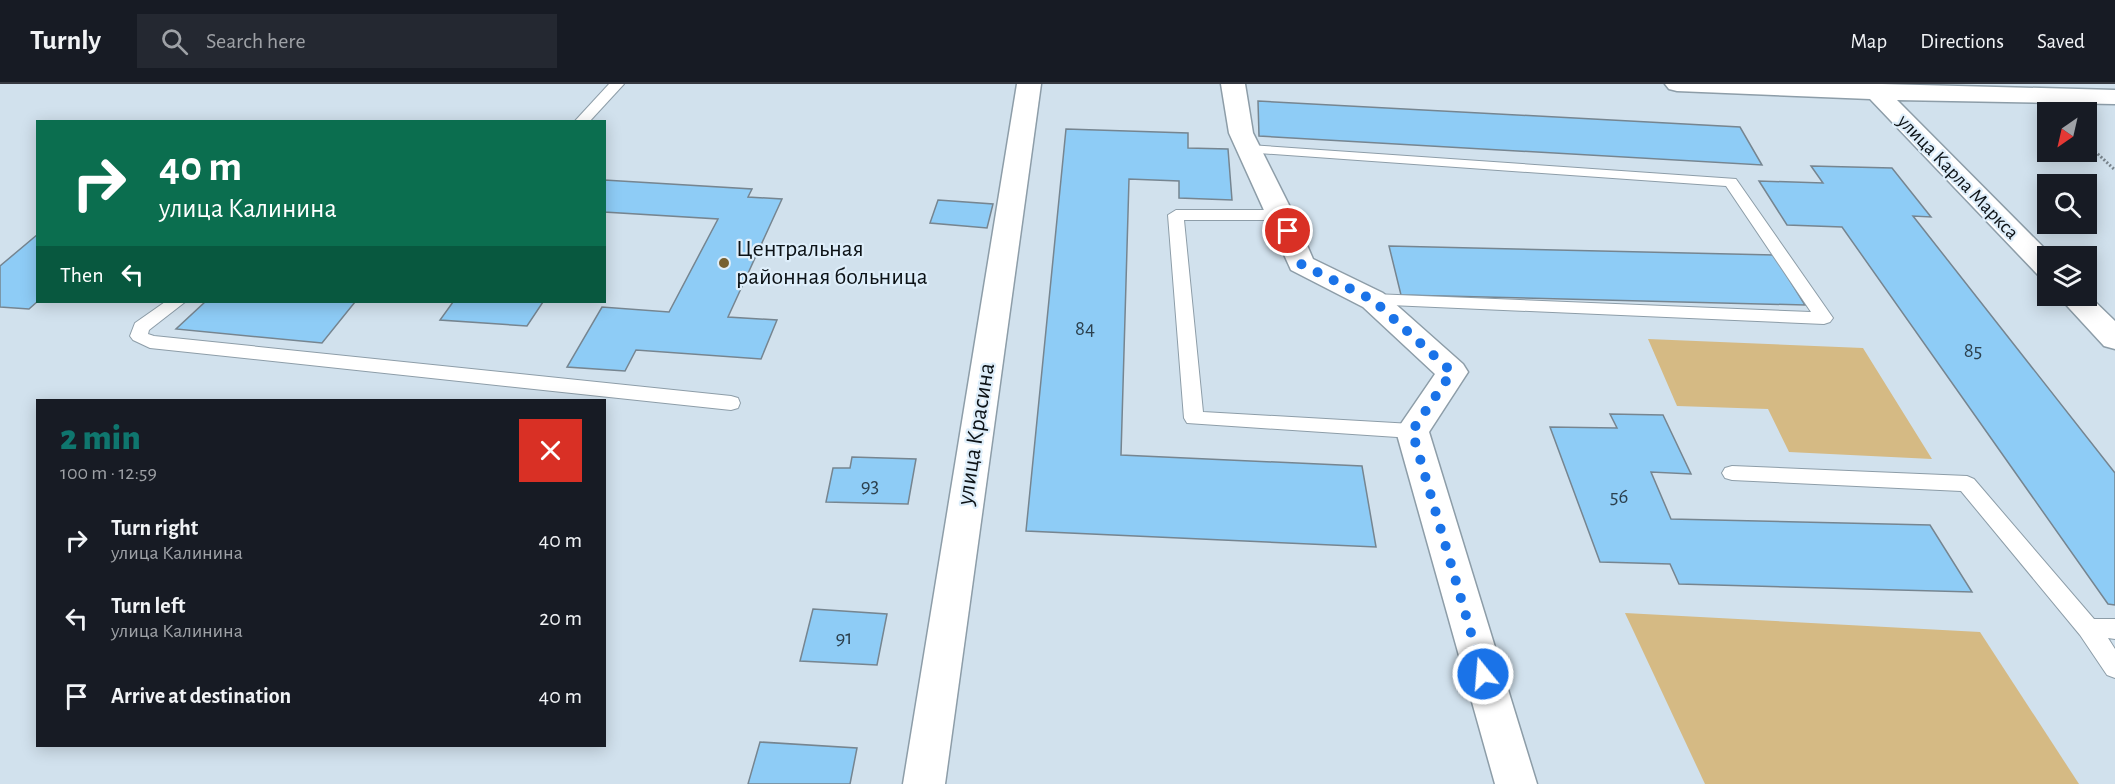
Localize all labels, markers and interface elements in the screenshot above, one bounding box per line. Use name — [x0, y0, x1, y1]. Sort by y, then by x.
search box — [137, 14, 557, 68]
icon: search — [158, 25, 191, 58]
text: Turnly — [30, 27, 101, 55]
text: Search here — [206, 30, 306, 52]
text: Map — [1851, 31, 1887, 52]
text: Directions — [1920, 31, 2004, 52]
text: Saved — [2037, 31, 2085, 52]
north arrow — [2037, 102, 2097, 162]
map controls — [2037, 102, 2097, 306]
street label: улица Карла Маркса — [1893, 110, 2022, 243]
icon: right — [60, 144, 138, 222]
text: 40 m — [159, 146, 242, 188]
button: search — [2037, 174, 2097, 234]
text: улица Калинина — [159, 195, 337, 222]
pin — [1262, 205, 1313, 256]
icon: arrive — [1271, 214, 1304, 247]
place label: Центральная районная больница — [736, 237, 928, 289]
button: layers — [2037, 246, 2097, 306]
marker: Центральная районная больница — [717, 256, 731, 270]
icon: left — [116, 258, 149, 291]
text: Then — [60, 264, 104, 286]
house number: 84 — [1075, 318, 1095, 339]
house number: 85 — [1964, 340, 1982, 361]
street label: улица Красина — [953, 361, 999, 508]
button: close — [519, 419, 582, 482]
text: 2 min — [60, 420, 141, 456]
text: 100 m · 12:59 — [60, 463, 157, 483]
house number: 93 — [861, 475, 879, 496]
house number: 56 — [1610, 486, 1628, 507]
text: Turn right — [111, 517, 198, 539]
icon: right — [60, 524, 93, 557]
text: 40 m — [539, 529, 582, 551]
text: улица Калинина — [111, 543, 243, 563]
text: Turn left — [111, 595, 185, 617]
icon: left — [60, 602, 93, 635]
text: 20 m — [539, 607, 582, 629]
text: улица Калинина — [111, 621, 243, 641]
house number: 91 — [835, 627, 853, 648]
position arrow — [1451, 642, 1515, 706]
icon: arrive — [60, 680, 93, 713]
text: Arrive at destination — [111, 685, 291, 707]
text: 40 m — [539, 685, 582, 707]

